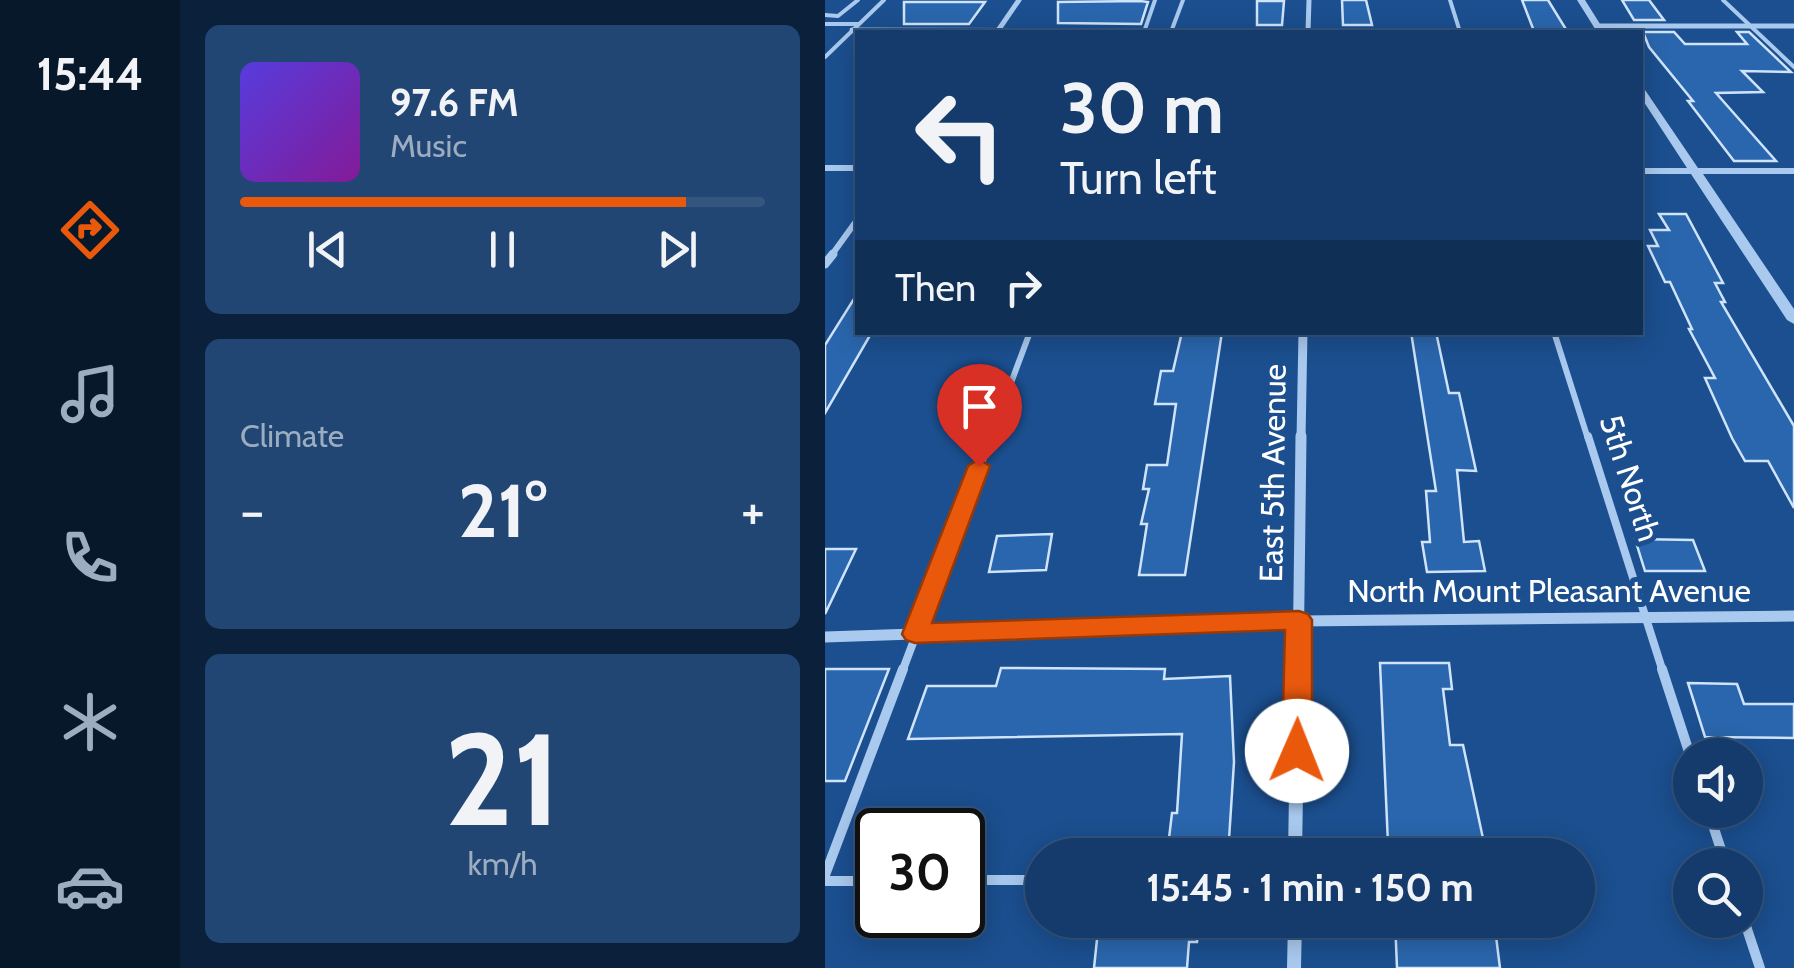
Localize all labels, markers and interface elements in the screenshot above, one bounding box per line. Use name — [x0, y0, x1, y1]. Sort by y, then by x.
text: 15:44 — [37, 47, 143, 101]
text: 30 m — [1060, 65, 1224, 151]
icon: left — [895, 70, 1025, 200]
text: 97.6 FM — [390, 79, 519, 126]
text: Music — [390, 126, 467, 165]
text: Turn left — [1060, 151, 1217, 205]
icon: directions — [55, 195, 125, 265]
icon: previous — [300, 222, 355, 277]
icon: pause — [475, 222, 530, 277]
icon: next — [650, 222, 705, 277]
icon: right — [996, 260, 1051, 315]
text: Then — [895, 264, 976, 311]
icon: music — [55, 359, 125, 429]
street label: East 5th Avenue — [1251, 363, 1294, 583]
pin — [937, 364, 1022, 467]
icon: arrive — [952, 379, 1007, 434]
street label: 5th North — [1592, 410, 1669, 546]
text: Climate — [240, 416, 344, 455]
text: 21° — [458, 465, 547, 556]
text: − — [240, 477, 264, 544]
text: + — [741, 477, 765, 544]
icon: phone — [55, 523, 125, 593]
street label: North Mount Pleasant Avenue — [1347, 571, 1751, 610]
icon: climate — [55, 687, 125, 757]
position arrow — [1245, 699, 1349, 803]
text: 21 — [444, 700, 561, 858]
map controls — [1673, 738, 1763, 938]
button: sound — [1673, 738, 1763, 828]
speed limit sign: 30 — [855, 808, 985, 938]
text: km/h — [467, 844, 538, 883]
button: search — [1673, 848, 1763, 938]
icon: car — [55, 851, 125, 921]
text: 15:45 · 1 min · 150 m — [1146, 864, 1474, 911]

